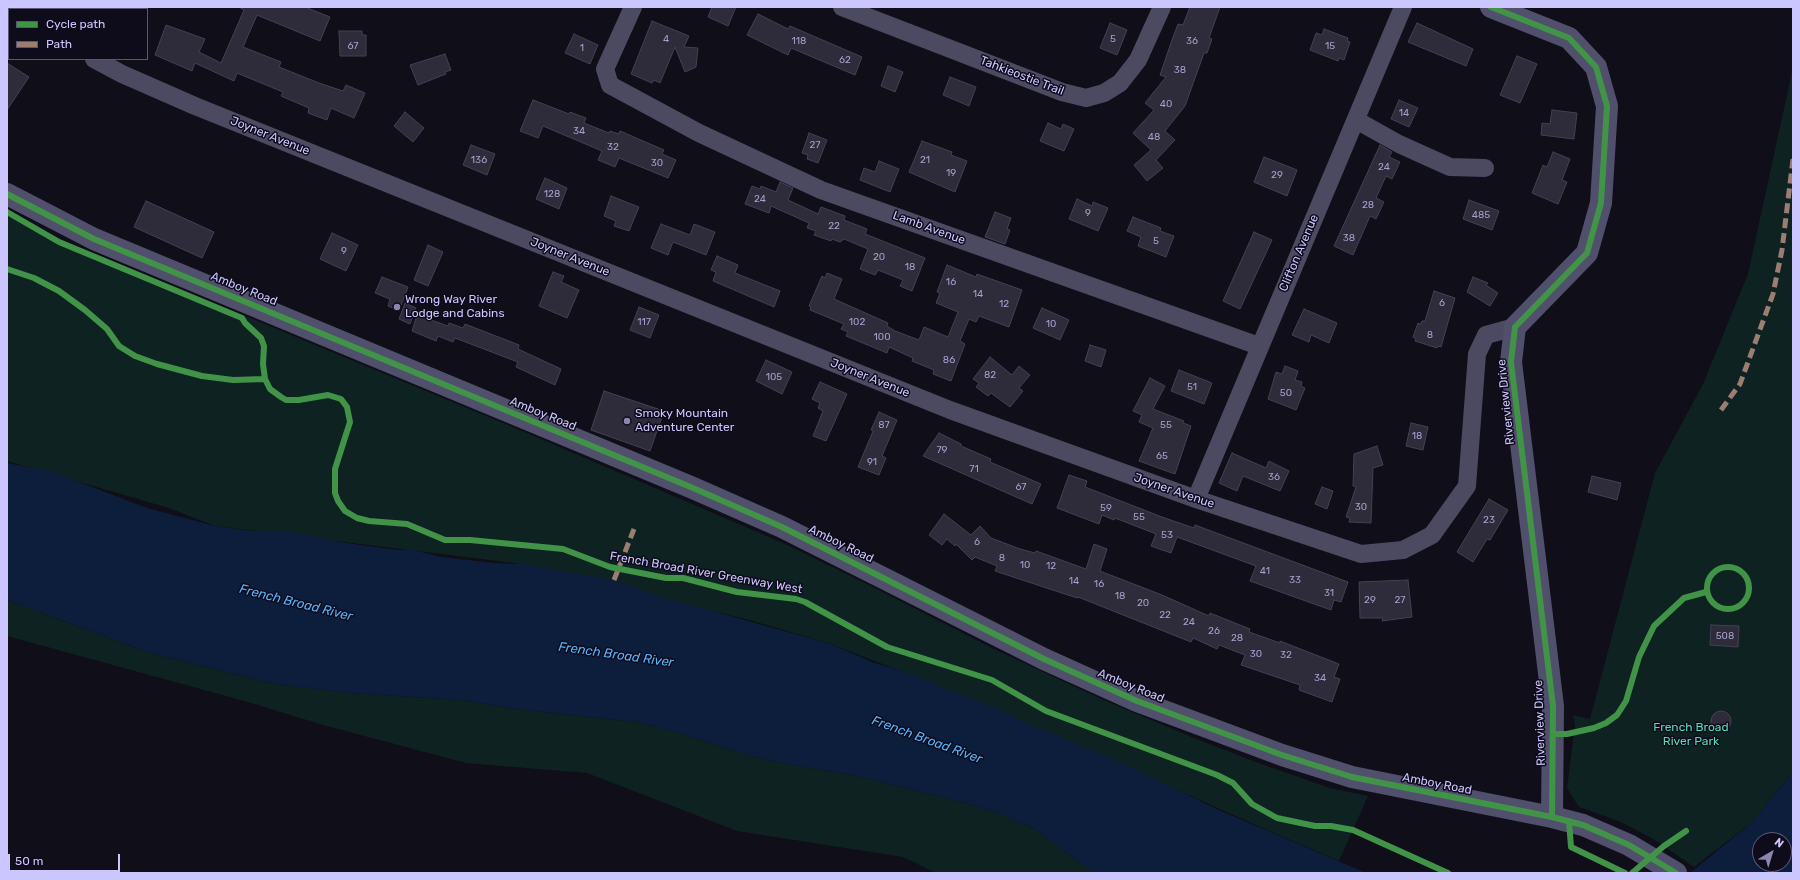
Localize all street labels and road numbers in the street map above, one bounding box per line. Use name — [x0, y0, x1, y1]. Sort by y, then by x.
street label: Tahkieostie Trail — [978, 53, 1066, 99]
street label: Joyner Avenue — [228, 114, 312, 158]
street label: Lamb Avenue — [891, 208, 967, 248]
street label: Clifton Avenue — [1276, 212, 1322, 294]
street label: Joyner Avenue — [528, 235, 612, 279]
street label: Amboy Road — [209, 269, 279, 309]
street label: Joyner Avenue — [828, 356, 912, 400]
street label: Riverview Drive — [1494, 358, 1518, 446]
street label: Amboy Road — [508, 394, 578, 434]
street label: Joyner Avenue — [1132, 470, 1216, 512]
street label: Amboy Road — [806, 522, 876, 566]
street label: French Broad River Greenway West — [609, 549, 803, 597]
street label: Amboy Road — [1096, 666, 1166, 706]
street label: Riverview Drive — [1531, 680, 1549, 766]
street label: Amboy Road — [1401, 770, 1473, 798]

